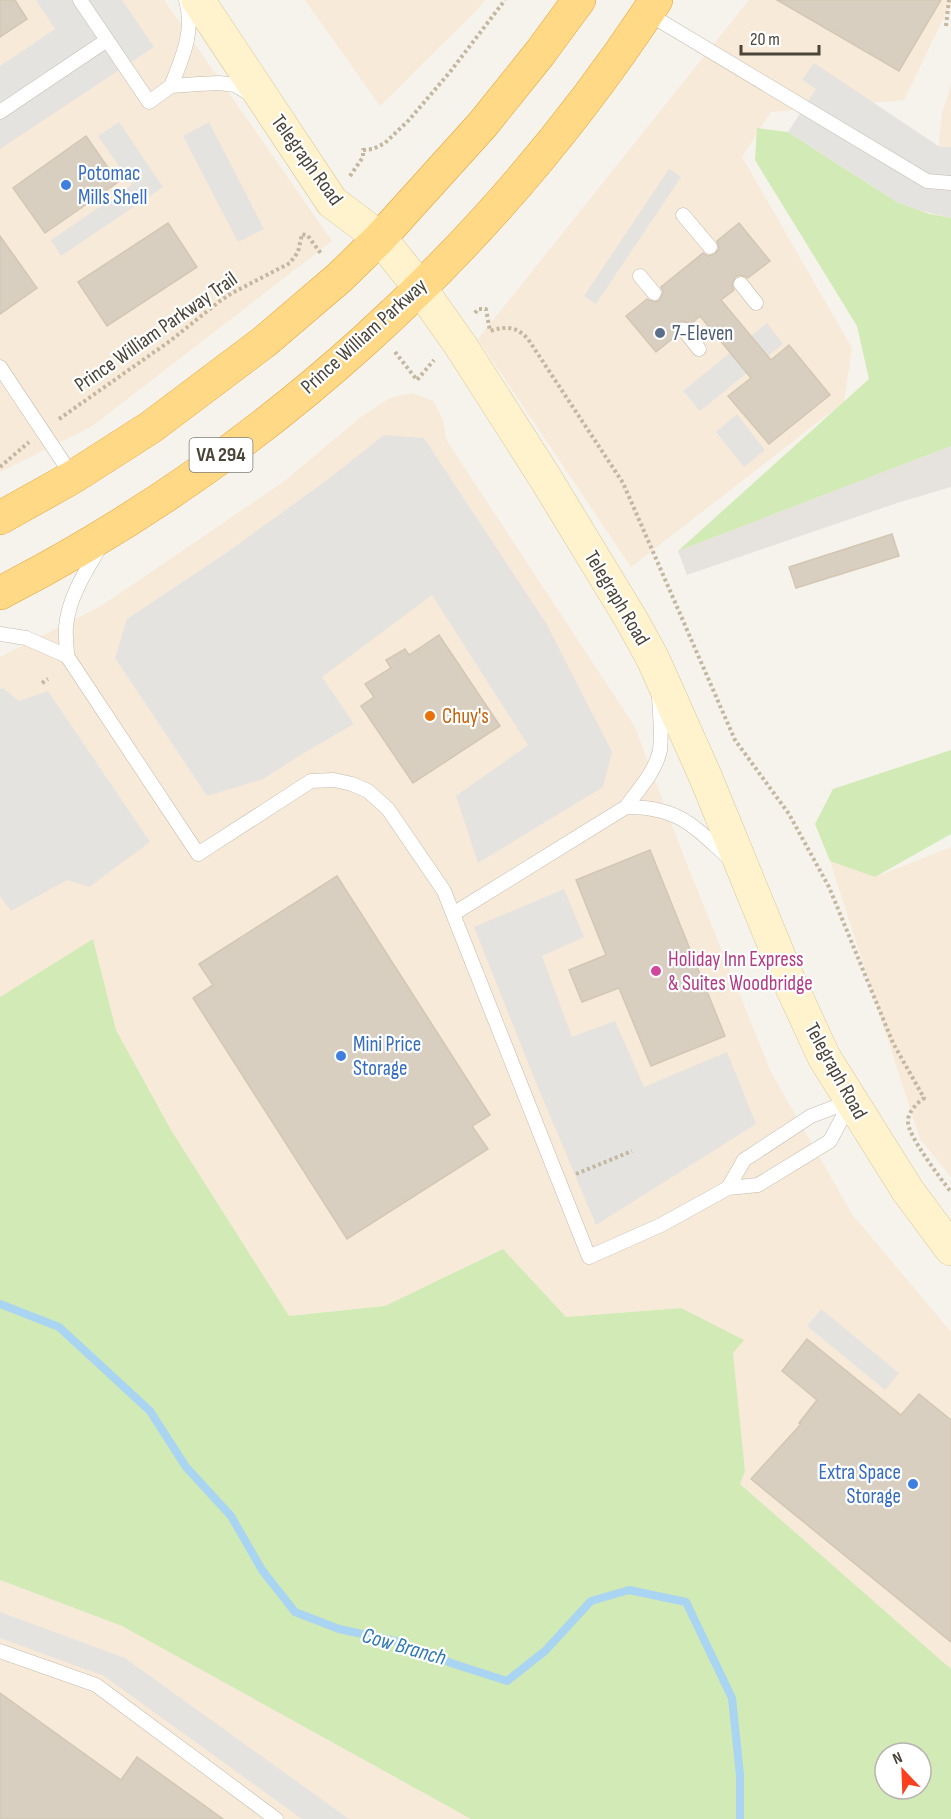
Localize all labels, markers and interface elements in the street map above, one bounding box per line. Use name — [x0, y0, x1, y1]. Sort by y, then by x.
scale bar — [741, 18, 819, 56]
text: 20 m — [750, 29, 780, 50]
street label: Telegraph Road — [266, 110, 348, 210]
place label: Potomac Mills Shell — [78, 161, 147, 210]
marker: Potomac Mills Shell — [59, 178, 73, 192]
street label: Prince William Parkway Trail — [70, 266, 242, 398]
street label: Prince William Parkway — [296, 273, 432, 399]
place label: 7-Eleven — [672, 321, 733, 346]
marker: 7-Eleven — [653, 326, 667, 340]
road number: VA 294 — [190, 438, 252, 472]
street label: Telegraph Road — [579, 546, 655, 650]
place label: Chuy's — [442, 704, 489, 729]
marker: Chuy's — [423, 709, 437, 723]
place label: Holiday Inn Express & Suites Woodbridge — [668, 947, 813, 996]
marker: Holiday Inn Express & Suites Woodbridge — [649, 964, 663, 978]
street label: Telegraph Road — [799, 1019, 873, 1123]
place label: Mini Price Storage — [353, 1032, 421, 1081]
marker: Mini Price Storage — [334, 1049, 348, 1063]
place label: Extra Space Storage — [819, 1460, 901, 1509]
marker: Extra Space Storage — [906, 1477, 920, 1491]
water label: Cow Branch — [359, 1622, 449, 1672]
north arrow — [873, 1741, 933, 1801]
text: N — [890, 1748, 905, 1769]

